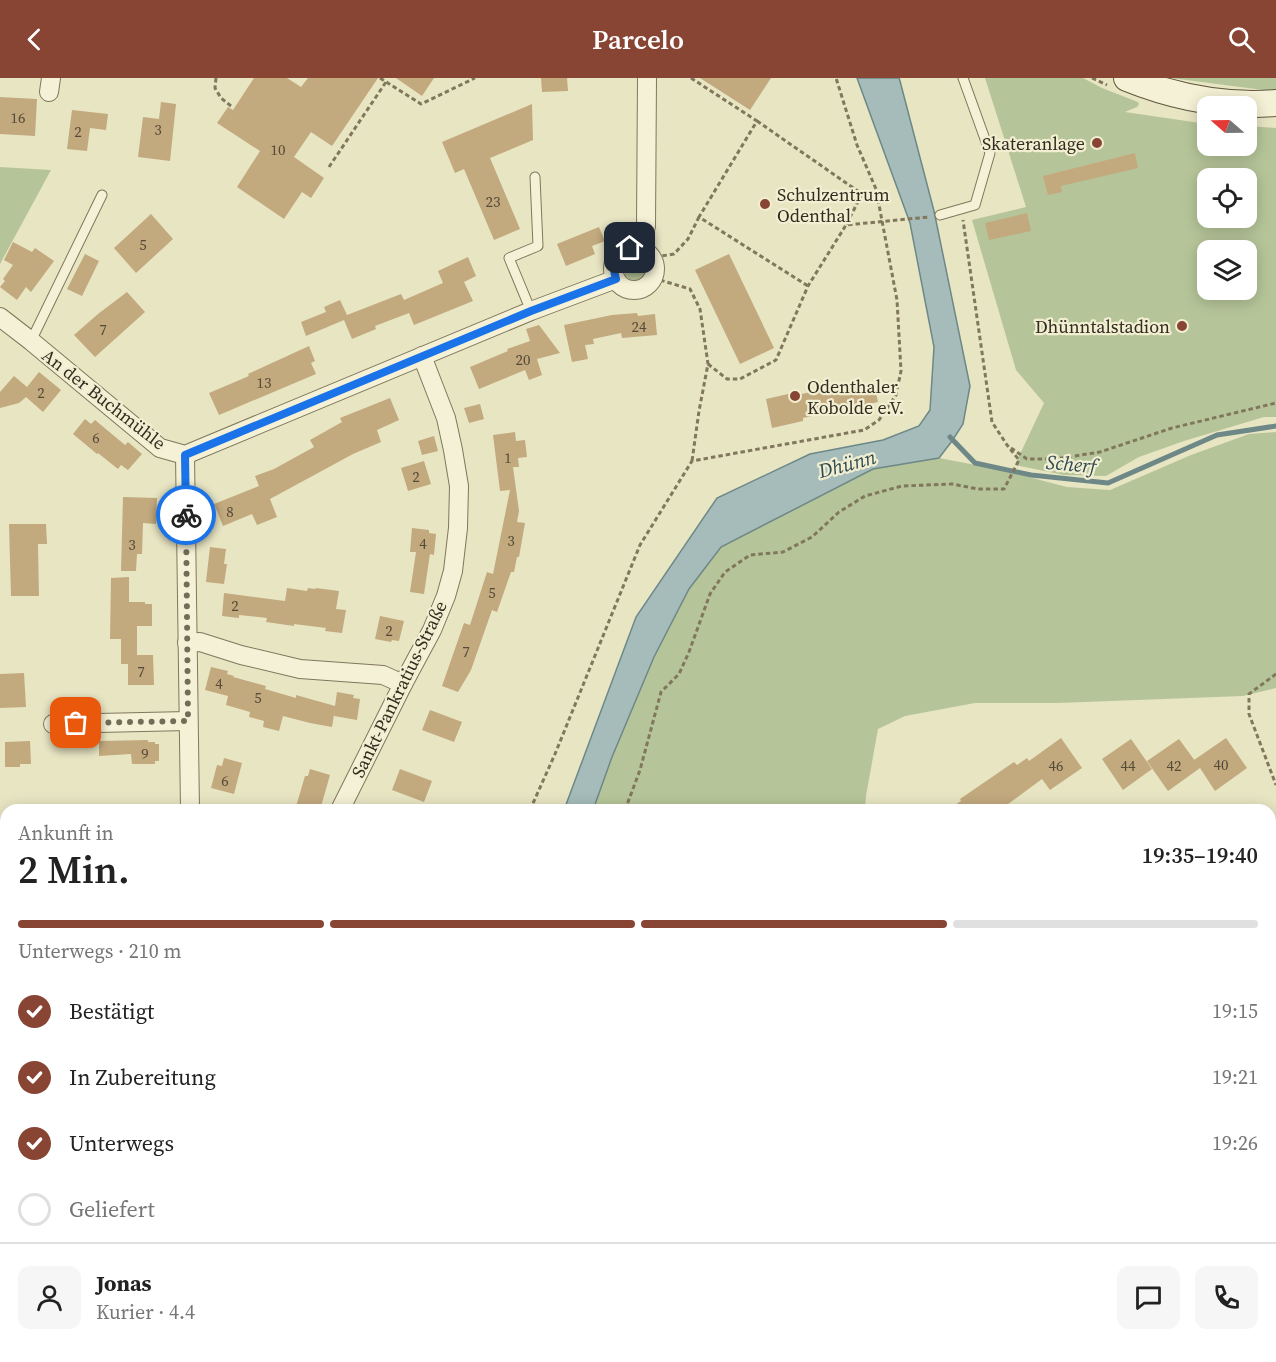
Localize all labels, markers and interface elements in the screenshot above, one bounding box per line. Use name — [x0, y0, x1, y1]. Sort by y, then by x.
text: Parcelo — [592, 21, 684, 58]
icon: back — [18, 23, 51, 56]
icon: search — [1225, 23, 1258, 56]
north arrow — [1197, 96, 1257, 156]
map controls — [1197, 96, 1257, 300]
house number: 16 — [10, 107, 26, 128]
house number: 3 — [154, 119, 162, 140]
house number: 2 — [74, 121, 82, 142]
place label: Skateranlage — [982, 131, 1085, 156]
marker: Skateranlage — [1090, 136, 1104, 150]
house number: 10 — [270, 139, 286, 160]
button: locate — [1197, 168, 1257, 228]
place label: Schulzentrum Odenthal — [777, 182, 890, 228]
house number: 23 — [485, 191, 501, 212]
marker: Schulzentrum Odenthal — [758, 197, 772, 211]
pin — [604, 222, 655, 273]
icon: home — [613, 231, 646, 264]
house number: 5 — [139, 234, 147, 255]
button: layers — [1197, 240, 1257, 300]
place label: Dhünntalstadion — [1035, 314, 1170, 339]
house number: 24 — [631, 316, 647, 337]
house number: 7 — [99, 319, 107, 340]
marker: Dhünntalstadion — [1175, 319, 1189, 333]
street label: An der Buchmühle — [37, 343, 171, 455]
house number: 20 — [515, 349, 531, 370]
house number: 13 — [256, 372, 272, 393]
place label: Odenthaler Kobolde e.V. — [807, 374, 904, 420]
house number: 2 — [37, 382, 45, 403]
marker: Odenthaler Kobolde e.V. — [788, 389, 802, 403]
house number: 6 — [92, 427, 100, 448]
water label: Dhünn — [814, 443, 880, 485]
house number: 1 — [504, 447, 512, 468]
water label: Scherf — [1045, 448, 1101, 480]
house number: 2 — [412, 466, 420, 487]
courier — [156, 485, 216, 545]
icon: bike — [170, 499, 203, 532]
house number: 8 — [226, 501, 234, 522]
house number: 3 — [507, 530, 515, 551]
house number: 4 — [419, 533, 427, 554]
house number: 3 — [128, 534, 136, 555]
house number: 5 — [488, 582, 496, 603]
house number: 2 — [231, 595, 239, 616]
street label: Sankt-Pankratius-Straße — [345, 596, 453, 782]
house number: 2 — [385, 620, 393, 641]
house number: 7 — [462, 641, 470, 662]
house number: 7 — [137, 661, 145, 682]
house number: 4 — [215, 673, 223, 694]
house number: 5 — [254, 687, 262, 708]
pin — [50, 697, 101, 748]
icon: bag — [59, 706, 92, 739]
house number: 9 — [141, 743, 149, 764]
house number: 40 — [1213, 754, 1229, 775]
house number: 46 — [1048, 755, 1064, 776]
house number: 44 — [1120, 755, 1136, 776]
house number: 42 — [1166, 755, 1182, 776]
house number: 6 — [221, 770, 229, 791]
text: Ankunft in — [18, 819, 114, 847]
text: 19:35–19:40 — [1142, 840, 1258, 870]
text: 2 Min. — [18, 843, 130, 896]
text: Unterwegs · 210 m — [18, 937, 181, 965]
icon: check — [18, 995, 51, 1028]
text: Bestätigt — [69, 996, 154, 1026]
text: 19:15 — [1212, 997, 1258, 1025]
icon: check — [18, 1061, 51, 1094]
text: In Zubereitung — [69, 1062, 216, 1092]
text: 19:21 — [1212, 1063, 1258, 1091]
icon: check — [18, 1127, 51, 1160]
text: Unterwegs — [69, 1128, 174, 1158]
text: 19:26 — [1212, 1129, 1258, 1157]
text: Geliefert — [69, 1194, 155, 1224]
button: person — [18, 1266, 81, 1329]
button: chat — [1117, 1266, 1180, 1329]
button: phone — [1195, 1266, 1258, 1329]
text: Jonas — [96, 1268, 152, 1298]
text: Kurier · 4.4 — [96, 1298, 195, 1326]

